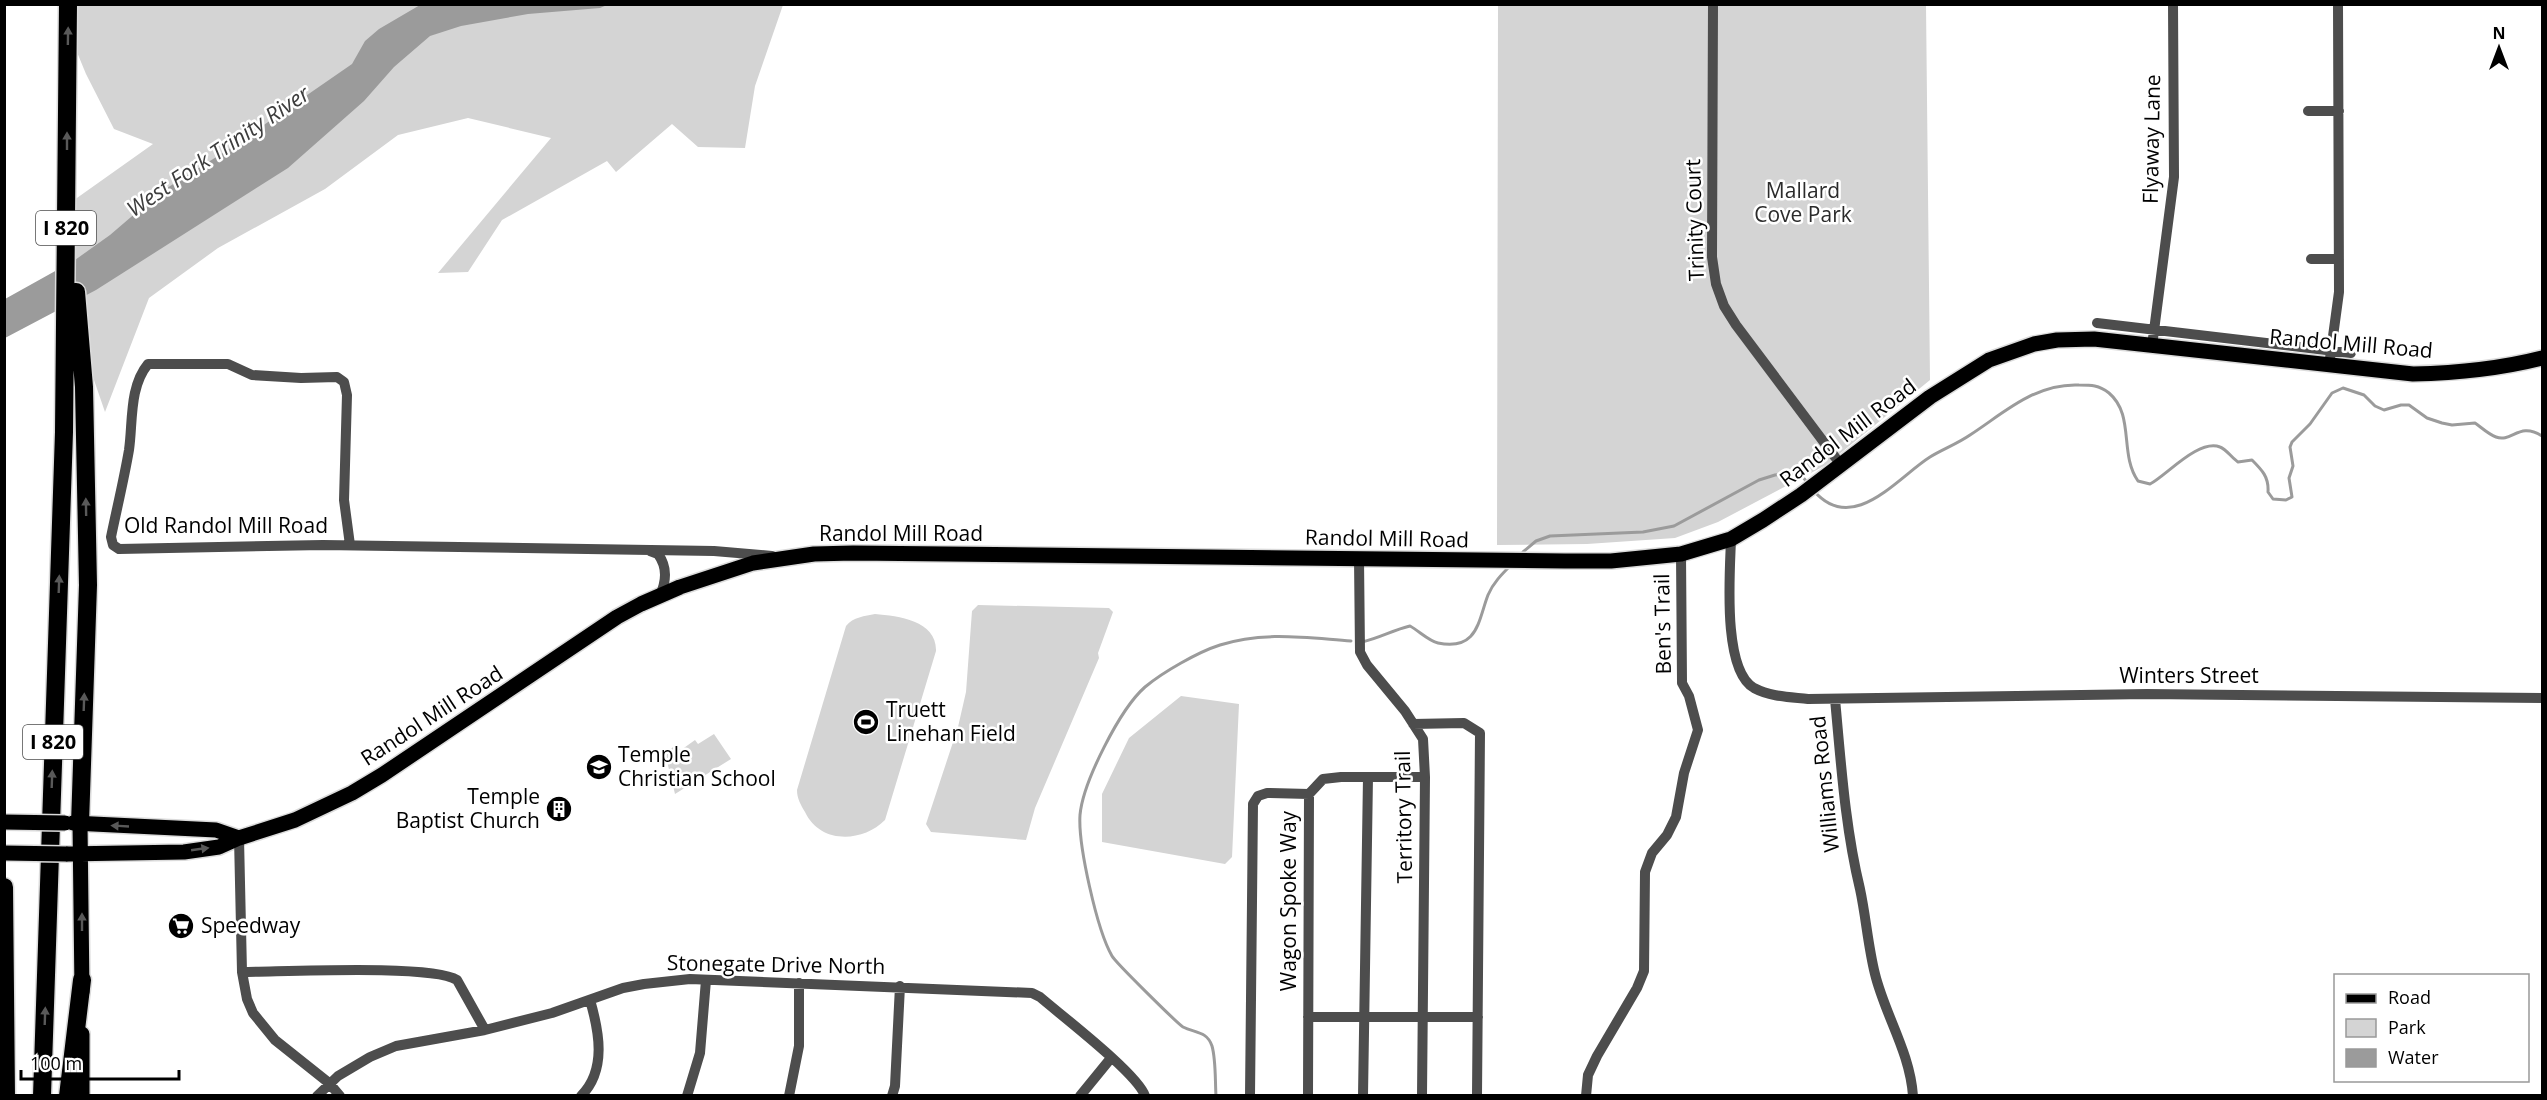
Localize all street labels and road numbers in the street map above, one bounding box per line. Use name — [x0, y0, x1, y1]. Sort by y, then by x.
street label: Flyaway Lane — [2136, 74, 2166, 204]
street label: Trinity Court — [1678, 159, 1710, 281]
road number: I 820 — [36, 211, 96, 245]
street label: Randol Mill Road — [2268, 322, 2434, 364]
street label: Randol Mill Road — [1773, 372, 1921, 493]
street label: Old Randol Mill Road — [124, 511, 328, 539]
street label: Randol Mill Road — [819, 519, 983, 547]
street label: Randol Mill Road — [1305, 523, 1469, 553]
street label: Ben's Trail — [1647, 573, 1677, 675]
street label: Randol Mill Road — [355, 659, 508, 772]
street label: Winters Street — [2119, 661, 2259, 689]
street label: Williams Road — [1803, 714, 1845, 854]
road number: I 820 — [23, 725, 83, 759]
street label: Territory Trail — [1388, 750, 1418, 884]
street label: Wagon Spoke Way — [1274, 810, 1302, 991]
street label: Stonegate Drive North — [667, 948, 885, 980]

